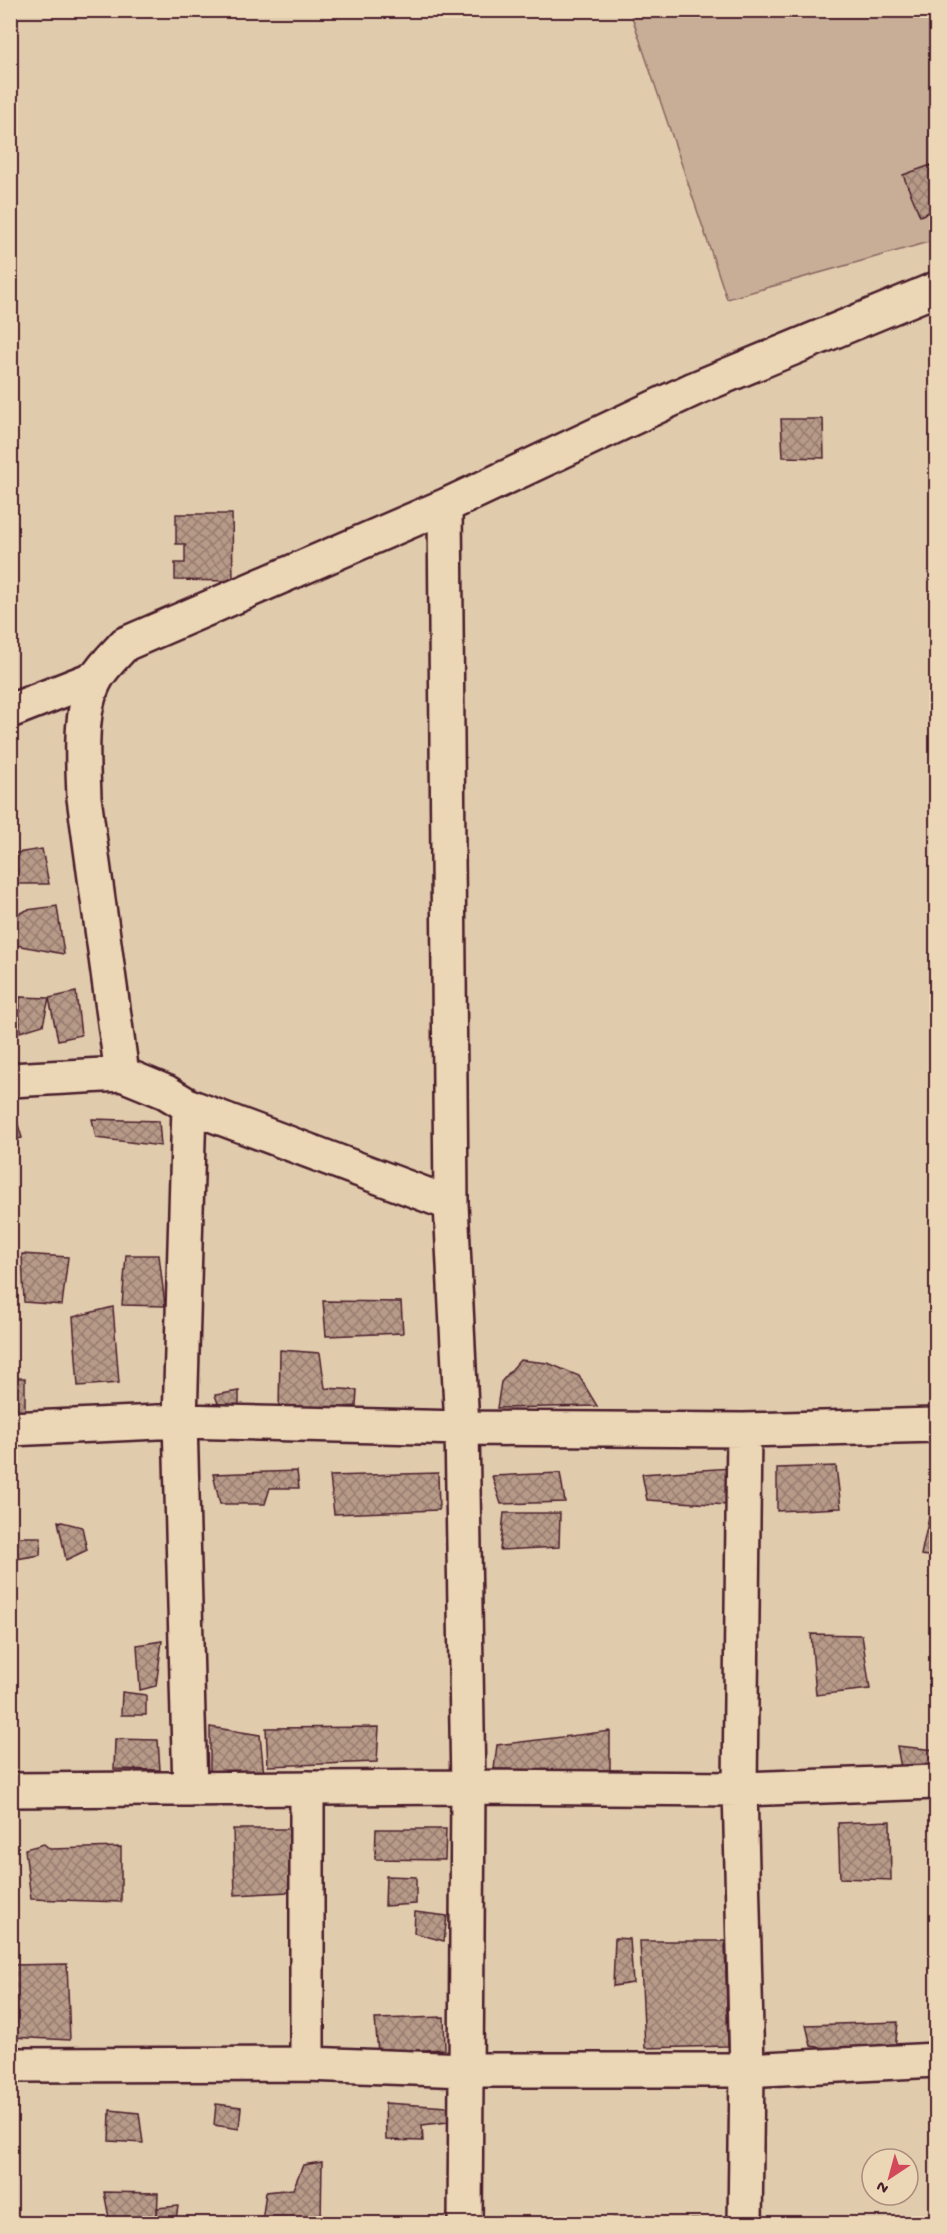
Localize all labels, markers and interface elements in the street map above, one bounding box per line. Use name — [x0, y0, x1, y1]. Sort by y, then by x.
north arrow — [860, 2147, 920, 2207]
text: N — [873, 2175, 893, 2197]

